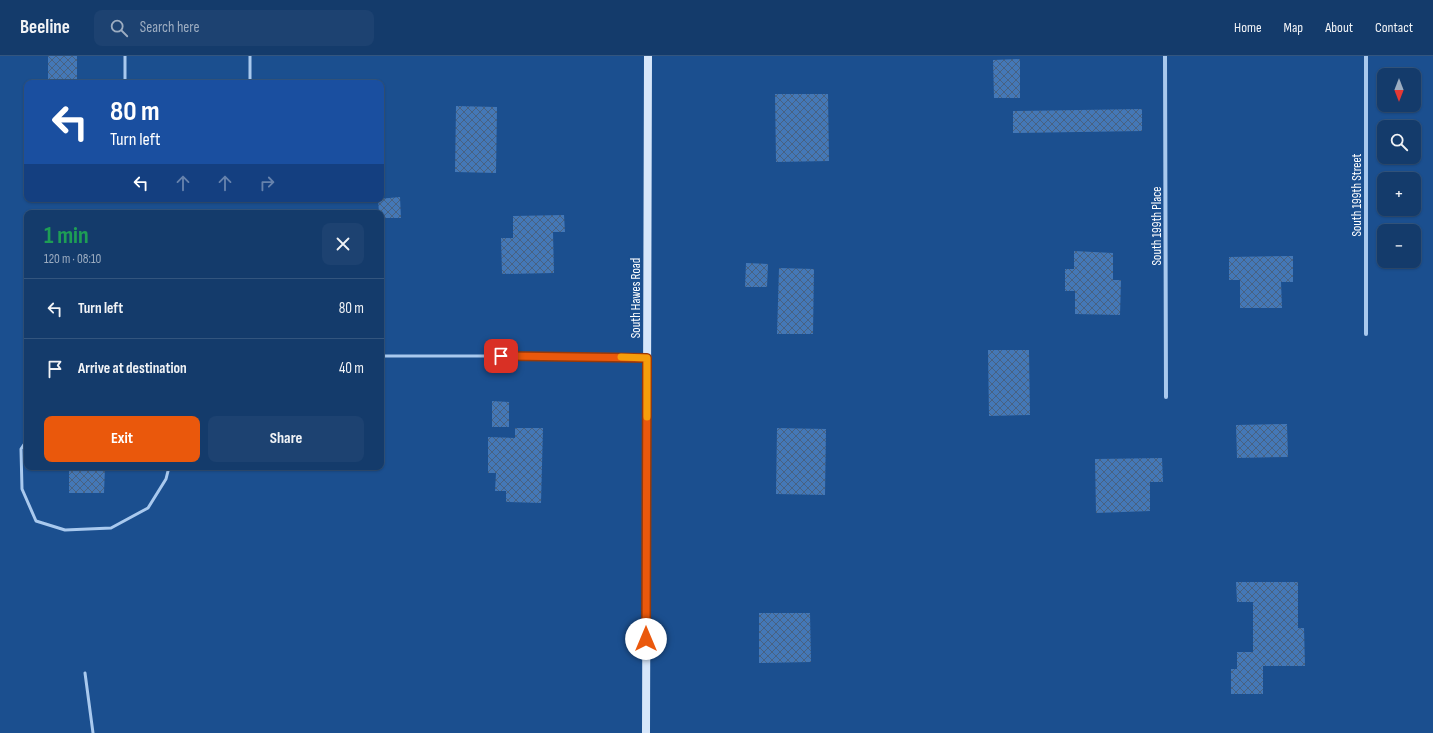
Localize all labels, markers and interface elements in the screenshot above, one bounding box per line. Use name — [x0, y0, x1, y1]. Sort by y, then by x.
search box — [94, 10, 374, 46]
text: Beeline — [20, 16, 70, 39]
icon: search — [108, 17, 130, 39]
text: Search here — [140, 18, 199, 37]
text: Home — [1234, 19, 1262, 36]
text: Map — [1284, 19, 1303, 36]
text: About — [1325, 19, 1353, 36]
text: Contact — [1375, 19, 1413, 36]
north arrow — [1377, 68, 1421, 112]
map controls — [1377, 68, 1421, 268]
text: 80 m — [110, 95, 159, 128]
icon: left — [44, 96, 96, 148]
button: search — [1377, 120, 1421, 164]
text: Turn left — [110, 129, 161, 150]
street label: South 199th Street — [1349, 153, 1365, 237]
icon: left — [130, 172, 152, 194]
icon: ahead — [172, 172, 194, 194]
icon: ahead — [214, 172, 236, 194]
icon: right — [256, 172, 278, 194]
button: + — [1377, 172, 1421, 216]
street label: South 199th Place — [1149, 186, 1165, 266]
text: 1 min — [44, 221, 89, 250]
button: close — [322, 223, 364, 265]
button: − — [1377, 224, 1421, 268]
text: 120 m · 08:10 — [44, 251, 101, 267]
street label: South Hawes Road — [628, 258, 644, 338]
icon: left — [44, 298, 66, 320]
text: Turn left — [78, 299, 123, 318]
text: 80 m — [339, 299, 364, 318]
pin — [484, 339, 518, 373]
icon: arrive — [490, 345, 512, 367]
icon: arrive — [44, 358, 66, 380]
text: Arrive at destination — [78, 359, 187, 378]
text: 40 m — [339, 359, 364, 378]
button: Exit — [44, 416, 200, 462]
button: Share — [208, 416, 364, 462]
position arrow — [625, 618, 667, 660]

